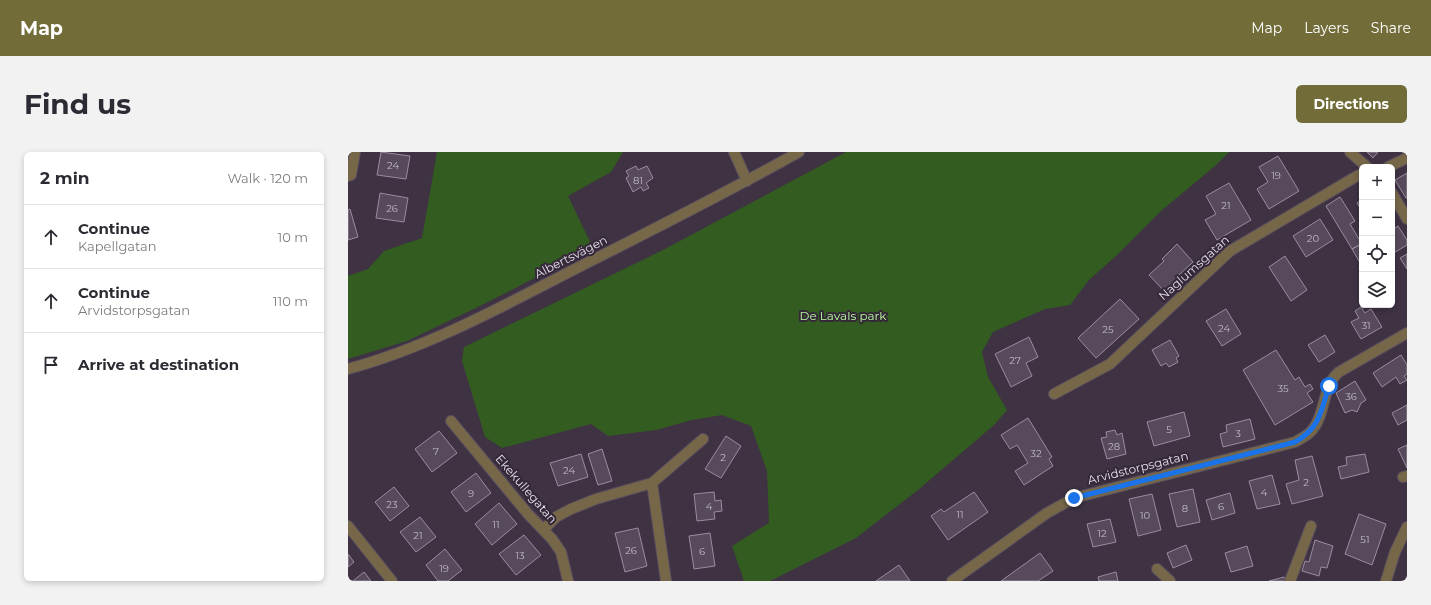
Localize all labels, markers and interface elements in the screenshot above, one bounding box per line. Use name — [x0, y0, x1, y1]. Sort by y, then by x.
text: Map — [20, 17, 63, 40]
text: Map — [1251, 19, 1282, 37]
text: Layers — [1304, 19, 1349, 37]
text: Share — [1371, 19, 1411, 37]
button: Directions — [1296, 85, 1407, 123]
text: Find us — [24, 87, 131, 121]
house number: 24 — [387, 159, 399, 172]
map controls — [1359, 164, 1395, 308]
button: + — [1359, 164, 1395, 200]
text: 2 min — [40, 168, 90, 188]
house number: 19 — [1271, 169, 1281, 182]
text: Walk · 120 m — [227, 170, 308, 186]
house number: 81 — [633, 174, 643, 187]
house number: 21 — [1221, 199, 1231, 212]
button: − — [1359, 200, 1395, 236]
house number: 26 — [386, 202, 398, 215]
text: Continue — [78, 219, 150, 238]
icon: ahead — [40, 226, 62, 248]
text: 10 m — [278, 229, 308, 245]
street label: Albertsvägen — [532, 232, 610, 281]
street label: Naglumsgatan — [1155, 232, 1232, 303]
house number: 20 — [1307, 232, 1320, 245]
button: locate — [1359, 236, 1395, 272]
text: Kapellgatan — [78, 238, 156, 254]
button: layers — [1359, 272, 1395, 308]
text: Continue — [78, 283, 150, 302]
icon: ahead — [40, 290, 62, 312]
text: 110 m — [273, 293, 308, 309]
text: Arvidstorpsgatan — [78, 302, 190, 318]
park label: De Lavals park — [800, 308, 887, 323]
house number: 31 — [1361, 319, 1371, 332]
house number: 24 — [1218, 322, 1230, 335]
house number: 25 — [1102, 323, 1114, 336]
icon: arrive — [40, 354, 62, 376]
house number: 27 — [1009, 354, 1021, 367]
text: Arrive at destination — [78, 355, 239, 374]
route start — [1320, 377, 1338, 395]
house number: 35 — [1277, 382, 1289, 395]
house number: 36 — [1345, 390, 1357, 403]
house number: 5 — [1166, 423, 1172, 436]
house number: 3 — [1235, 427, 1241, 440]
house number: 28 — [1108, 440, 1120, 453]
house number: 7 — [433, 445, 439, 458]
house number: 32 — [1030, 447, 1042, 460]
street label: Arvidstorpsgatan — [1086, 448, 1190, 487]
street label: Ekekullegatan — [492, 451, 560, 526]
house number: 2 — [720, 451, 726, 464]
house number: 24 — [563, 464, 575, 477]
house number: 2 — [1303, 476, 1309, 489]
house number: 4 — [1261, 486, 1268, 499]
house number: 9 — [468, 487, 474, 500]
route end — [1065, 489, 1083, 507]
house number: 23 — [386, 498, 398, 511]
house number: 4 — [706, 500, 713, 513]
house number: 6 — [1218, 500, 1224, 513]
house number: 8 — [1182, 502, 1188, 515]
house number: 11 — [956, 508, 964, 521]
house number: 10 — [1140, 509, 1150, 522]
house number: 11 — [492, 518, 500, 531]
house number: 12 — [1097, 527, 1107, 540]
house number: 21 — [413, 529, 423, 542]
house number: 51 — [1360, 533, 1370, 546]
house number: 26 — [625, 544, 637, 557]
house number: 6 — [699, 545, 705, 558]
house number: 13 — [515, 549, 525, 562]
house number: 19 — [439, 562, 449, 575]

